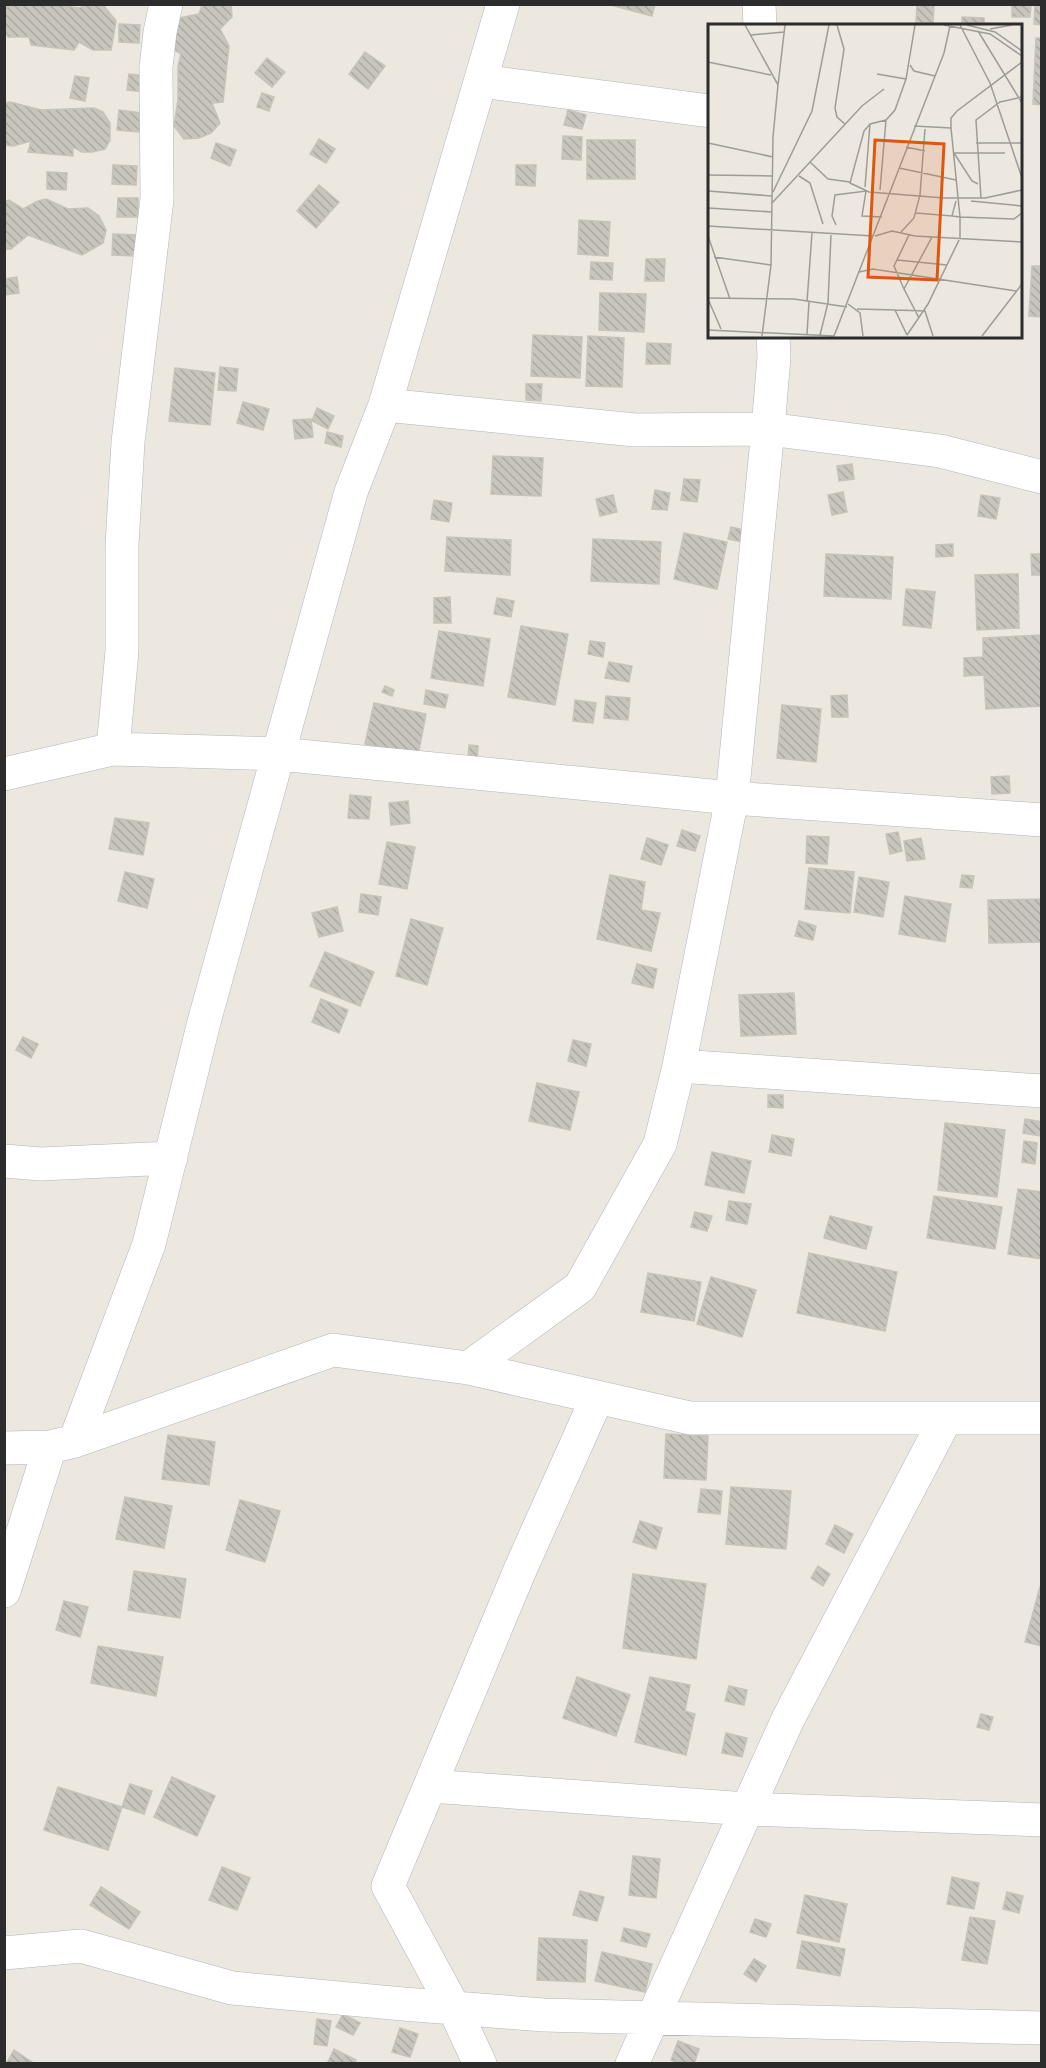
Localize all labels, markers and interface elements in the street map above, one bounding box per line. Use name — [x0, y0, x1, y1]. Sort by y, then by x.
inset map — [708, 24, 1022, 338]

